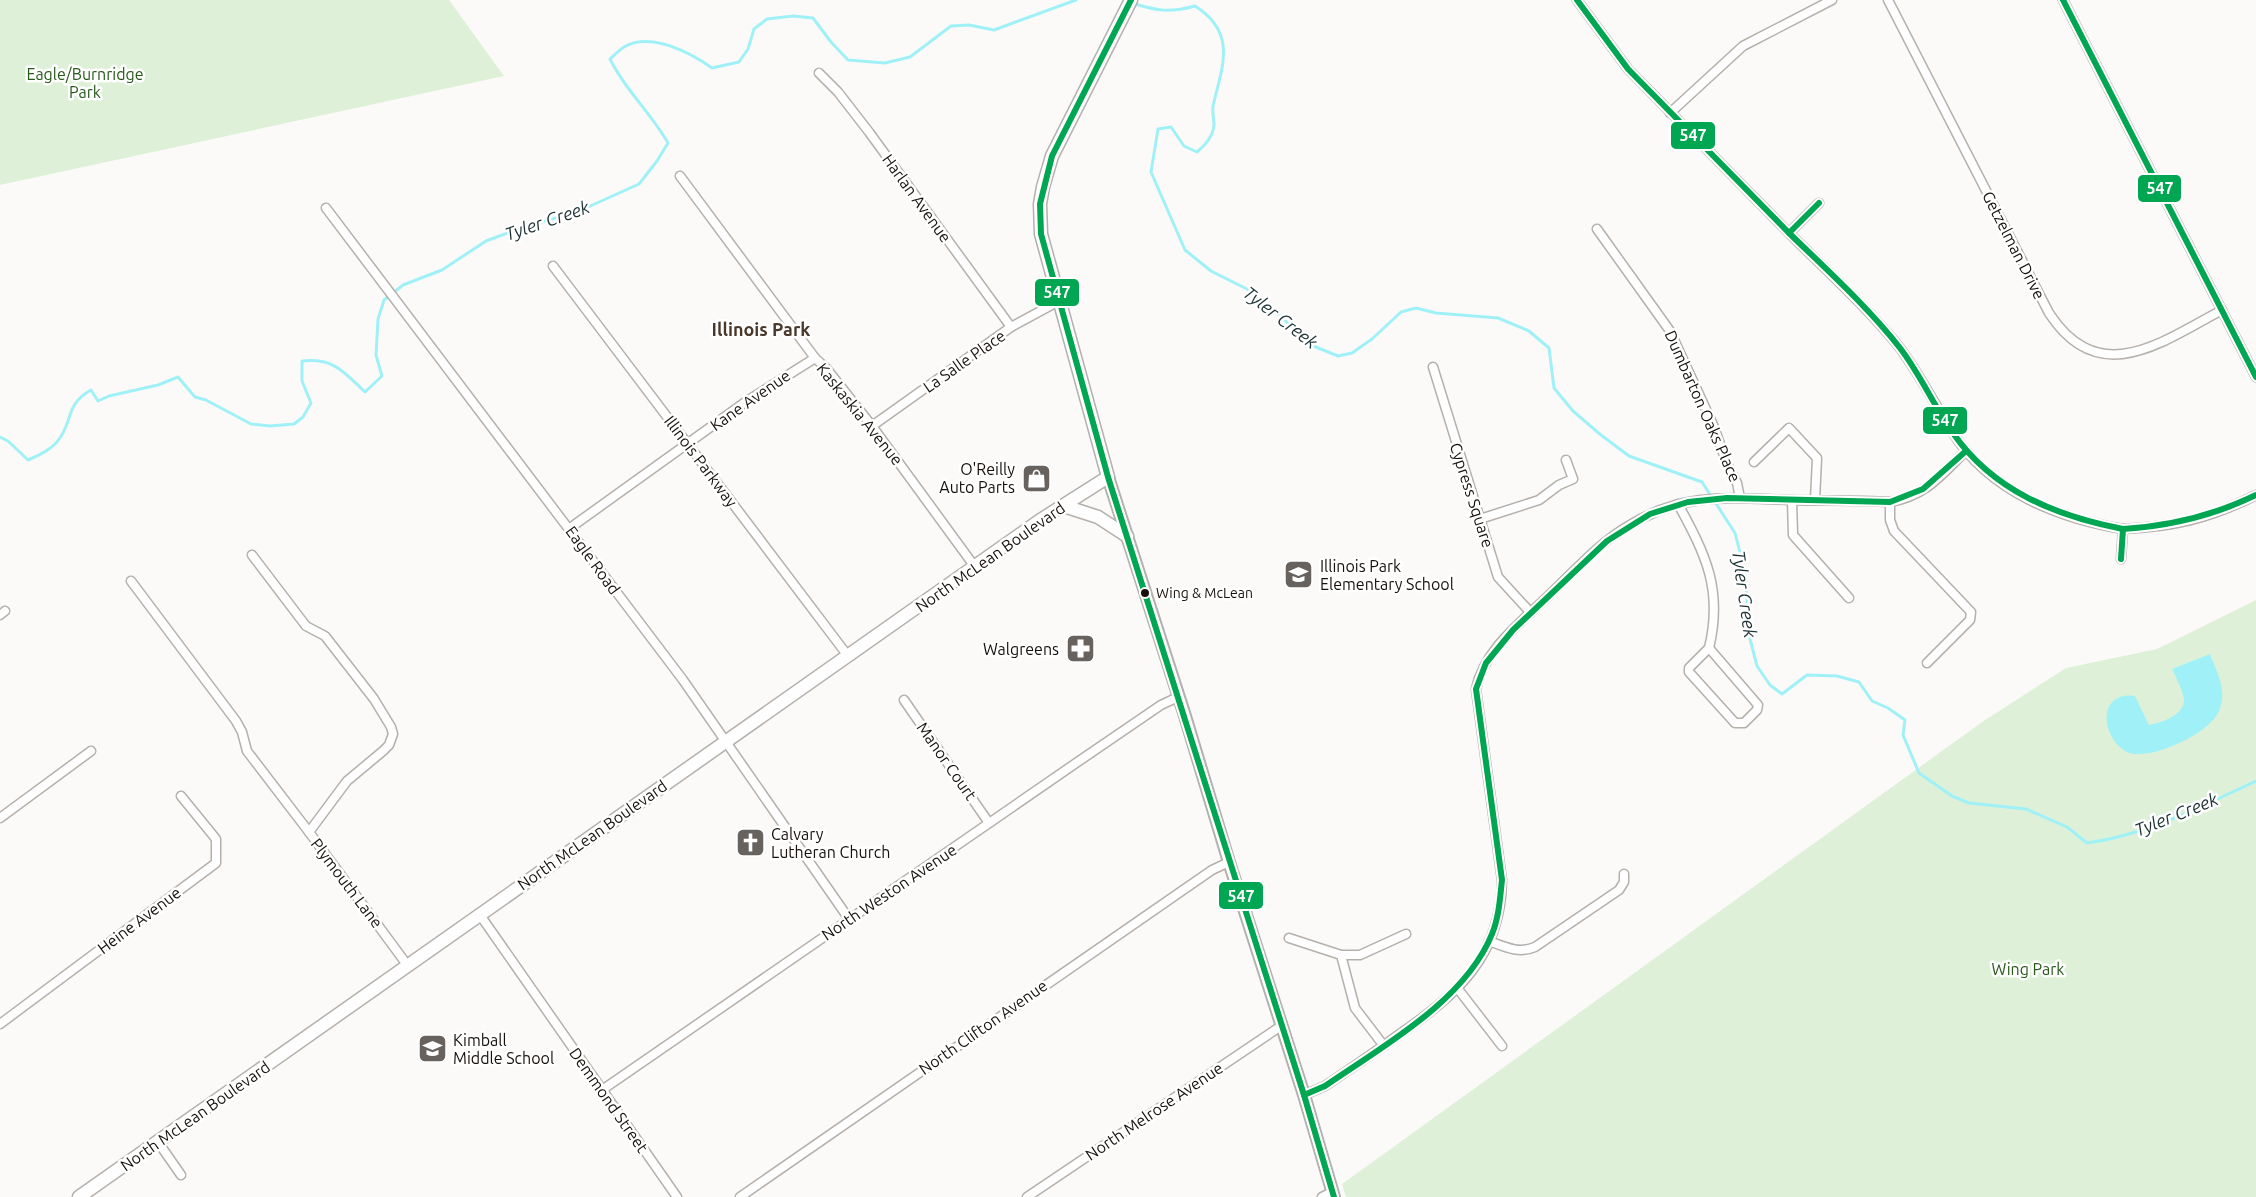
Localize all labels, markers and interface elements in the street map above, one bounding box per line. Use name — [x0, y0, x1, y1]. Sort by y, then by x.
park label: Eagle/Burnridge Park — [26, 65, 144, 101]
line badge: 547 — [1670, 121, 1716, 150]
text: 547 — [1679, 126, 1707, 144]
street label: Harlan Avenue — [879, 150, 955, 246]
line badge: 547 — [2137, 174, 2182, 203]
text: 547 — [2146, 179, 2174, 197]
street label: Getzelman Drive — [1979, 188, 2049, 302]
water label: Tyler Creek — [502, 196, 593, 244]
line badge: 547 — [1034, 278, 1080, 307]
water label: Tyler Creek — [1240, 282, 1323, 353]
text: 547 — [1043, 283, 1071, 301]
district label: Illinois Park — [712, 319, 810, 339]
street label: La Salle Place — [920, 326, 1008, 396]
street label: Dumbarton Oaks Place — [1661, 327, 1745, 485]
street label: Kaskaskia Avenue — [813, 359, 907, 469]
street label: Kane Avenue — [707, 366, 793, 434]
line badge: 547 — [1922, 406, 1968, 435]
text: 547 — [1931, 411, 1959, 429]
street label: Illinois Parkway — [661, 412, 741, 510]
street label: Cypress Square — [1447, 440, 1497, 550]
place label: O'Reilly Auto Parts — [939, 460, 1015, 496]
shop icon: O'Reilly Auto Parts — [1020, 462, 1052, 494]
street label: North McLean Boulevard — [912, 498, 1068, 616]
street label: Eagle Road — [562, 522, 624, 598]
water label: Tyler Creek — [1729, 549, 1761, 640]
place label: Illinois Park Elementary School — [1320, 557, 1454, 593]
school or university icon: Illinois Park Elementary School — [1283, 559, 1315, 591]
place label: Wing & McLean — [1156, 585, 1253, 601]
marker: Wing & McLean — [1139, 587, 1151, 599]
pharmacy icon: Walgreens — [1064, 633, 1096, 665]
place label: Walgreens — [983, 640, 1059, 658]
street label: Manor Court — [914, 719, 981, 804]
street label: North McLean Boulevard — [514, 776, 670, 894]
water label: Tyler Creek — [2131, 788, 2221, 840]
place label: Calvary Lutheran Church — [771, 825, 890, 861]
church icon: Calvary Lutheran Church — [734, 827, 766, 859]
street label: Plymouth Lane — [308, 835, 386, 931]
street label: North Weston Avenue — [818, 840, 960, 944]
line badge: 547 — [1218, 881, 1264, 910]
street label: Heine Avenue — [94, 883, 184, 957]
text: 547 — [1227, 887, 1255, 905]
park label: Wing Park — [1992, 960, 2064, 978]
street label: North Clifton Avenue — [915, 976, 1051, 1078]
place label: Kimball Middle School — [453, 1031, 554, 1067]
school or university icon: Kimball Middle School — [416, 1033, 448, 1065]
street label: Demmond Street — [566, 1044, 652, 1157]
street label: North McLean Boulevard — [117, 1057, 273, 1175]
street label: North Melrose Avenue — [1082, 1058, 1226, 1164]

